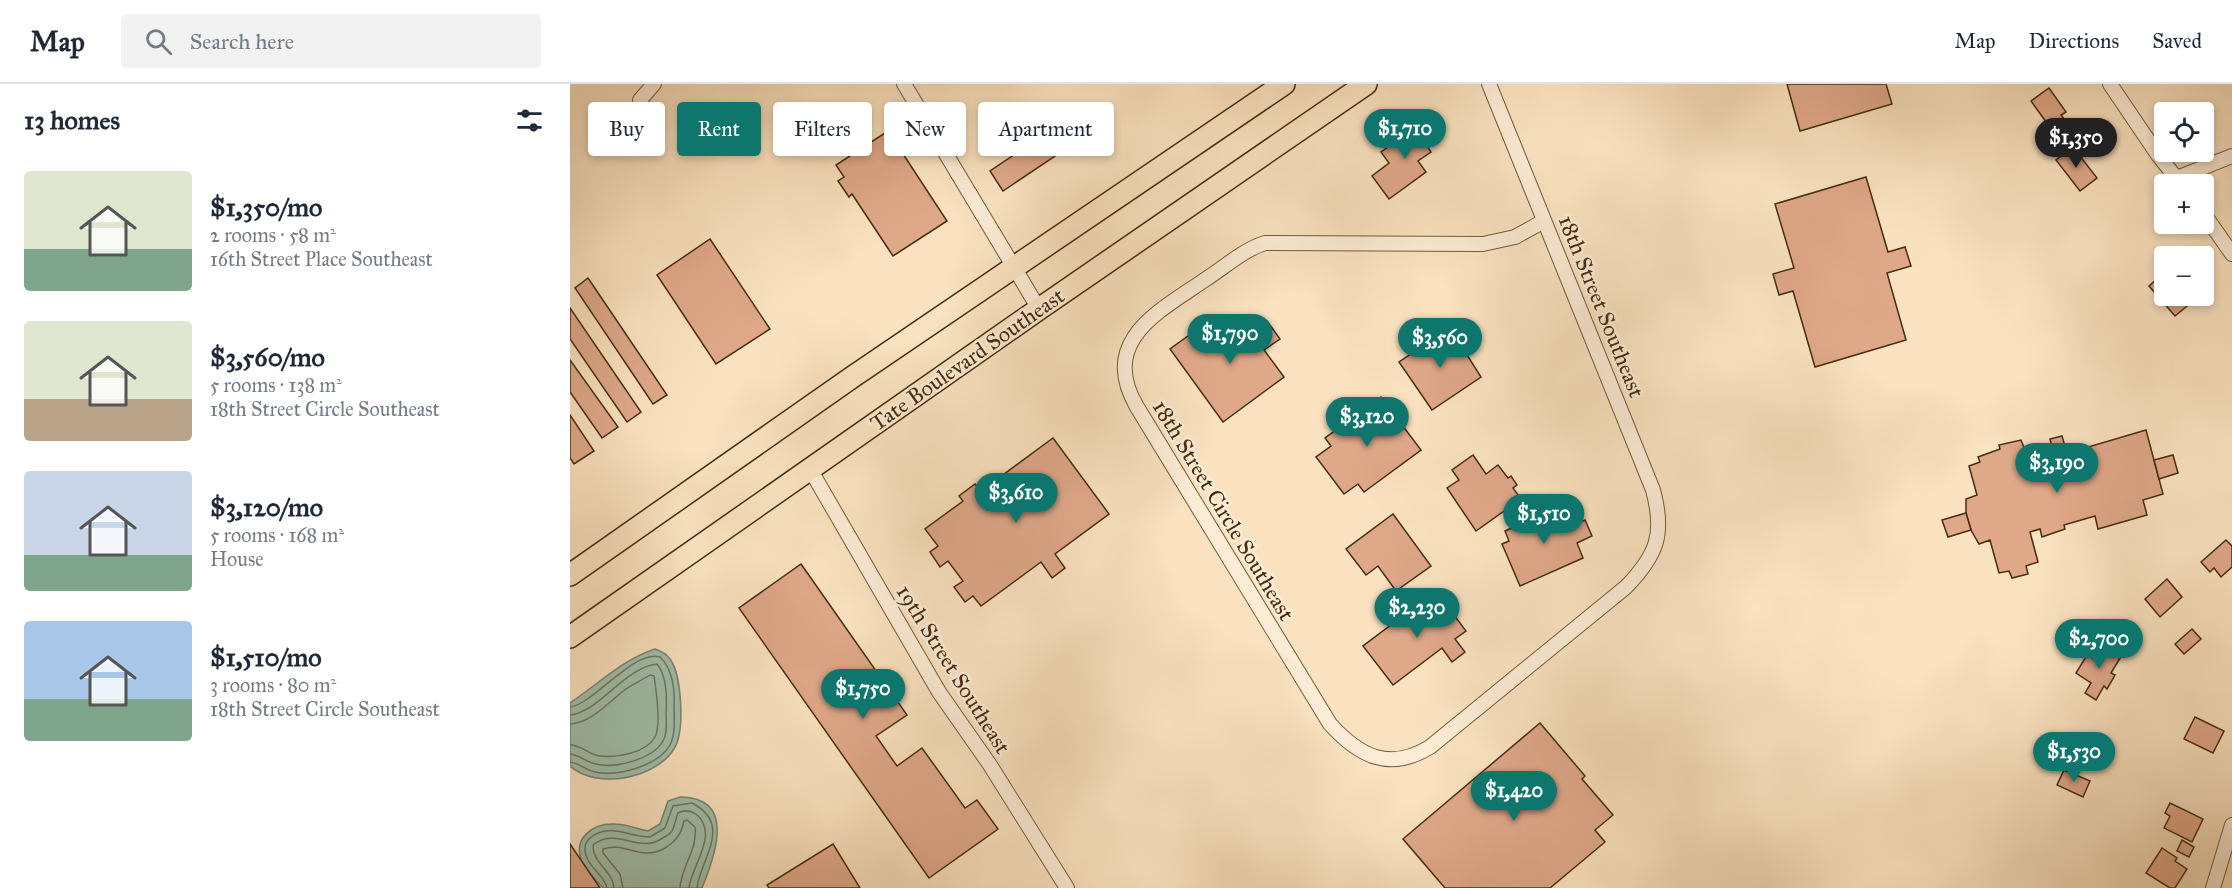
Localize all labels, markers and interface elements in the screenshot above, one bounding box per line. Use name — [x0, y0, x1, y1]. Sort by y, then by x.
search box — [121, 14, 541, 68]
text: Map — [30, 24, 85, 59]
icon: search — [142, 25, 175, 58]
text: Search here — [190, 28, 294, 55]
text: Map — [1955, 28, 1996, 54]
text: Directions — [2029, 28, 2119, 54]
text: Saved — [2152, 28, 2202, 54]
chip: Buy — [588, 102, 665, 156]
chip: Rent — [677, 102, 761, 156]
chip: Filters — [773, 102, 872, 156]
chip: New — [884, 102, 966, 156]
chip: Apartment — [978, 102, 1114, 156]
map controls — [2154, 102, 2214, 306]
button: locate — [2154, 102, 2214, 162]
text: 13 homes — [24, 104, 120, 136]
icon: filters — [513, 104, 546, 137]
pin: $1,710 — [1356, 109, 1454, 160]
text: $1,710 — [1378, 116, 1432, 140]
pin: $1,350 — [2027, 118, 2125, 169]
text: $1,350 — [2049, 125, 2103, 149]
button: + — [2154, 174, 2214, 234]
text: $1,350/mo — [210, 191, 322, 223]
icon: home — [72, 195, 144, 267]
street label: 18th Street Southeast — [1553, 211, 1651, 402]
text: 2 rooms · 58 m² — [210, 223, 336, 247]
button: − — [2154, 246, 2214, 306]
text: 16th Street Place Southeast — [210, 247, 433, 271]
street label: Tate Boulevard Southeast — [865, 282, 1070, 437]
pin: $1,790 — [1181, 314, 1279, 365]
pin: $3,560 — [1391, 318, 1489, 369]
text: $1,790 — [1202, 321, 1258, 345]
text: $3,560 — [1412, 325, 1468, 349]
text: $3,560/mo — [210, 341, 325, 373]
icon: home — [72, 345, 144, 417]
text: 5 rooms · 138 m² — [210, 373, 342, 397]
street label: 18th Street Circle Southeast — [1147, 395, 1300, 626]
text: 18th Street Circle Southeast — [210, 397, 440, 421]
pin: $3,120 — [1318, 397, 1416, 448]
text: $3,120 — [1340, 404, 1394, 428]
pin: $3,190 — [2008, 443, 2106, 494]
text: $3,190 — [2029, 450, 2085, 474]
pin: $3,610 — [967, 473, 1065, 524]
text: $3,610 — [989, 480, 1043, 504]
text: $3,120/mo — [210, 491, 323, 523]
pin: $1,510 — [1495, 494, 1593, 545]
icon: home — [72, 495, 144, 567]
text: $1,510 — [1517, 501, 1571, 525]
text: 5 rooms · 168 m² — [210, 523, 344, 547]
text: House — [210, 547, 264, 571]
street label: 19th Street Southeast — [891, 580, 1017, 759]
pin: $2,230 — [1368, 588, 1466, 639]
text: $2,230 — [1389, 595, 1445, 619]
pin: $2,700 — [2050, 619, 2148, 670]
text: $2,700 — [2069, 626, 2129, 650]
text: $1,510/mo — [210, 641, 322, 673]
icon: home — [72, 645, 144, 717]
pin: $1,750 — [814, 669, 912, 720]
text: 3 rooms · 80 m² — [210, 673, 336, 697]
text: $1,750 — [835, 676, 891, 700]
text: 18th Street Circle Southeast — [210, 697, 440, 721]
pin: $1,530 — [2025, 732, 2123, 783]
text: $1,530 — [2047, 739, 2101, 763]
pin: $1,420 — [1465, 771, 1563, 822]
text: $1,420 — [1485, 778, 1543, 802]

